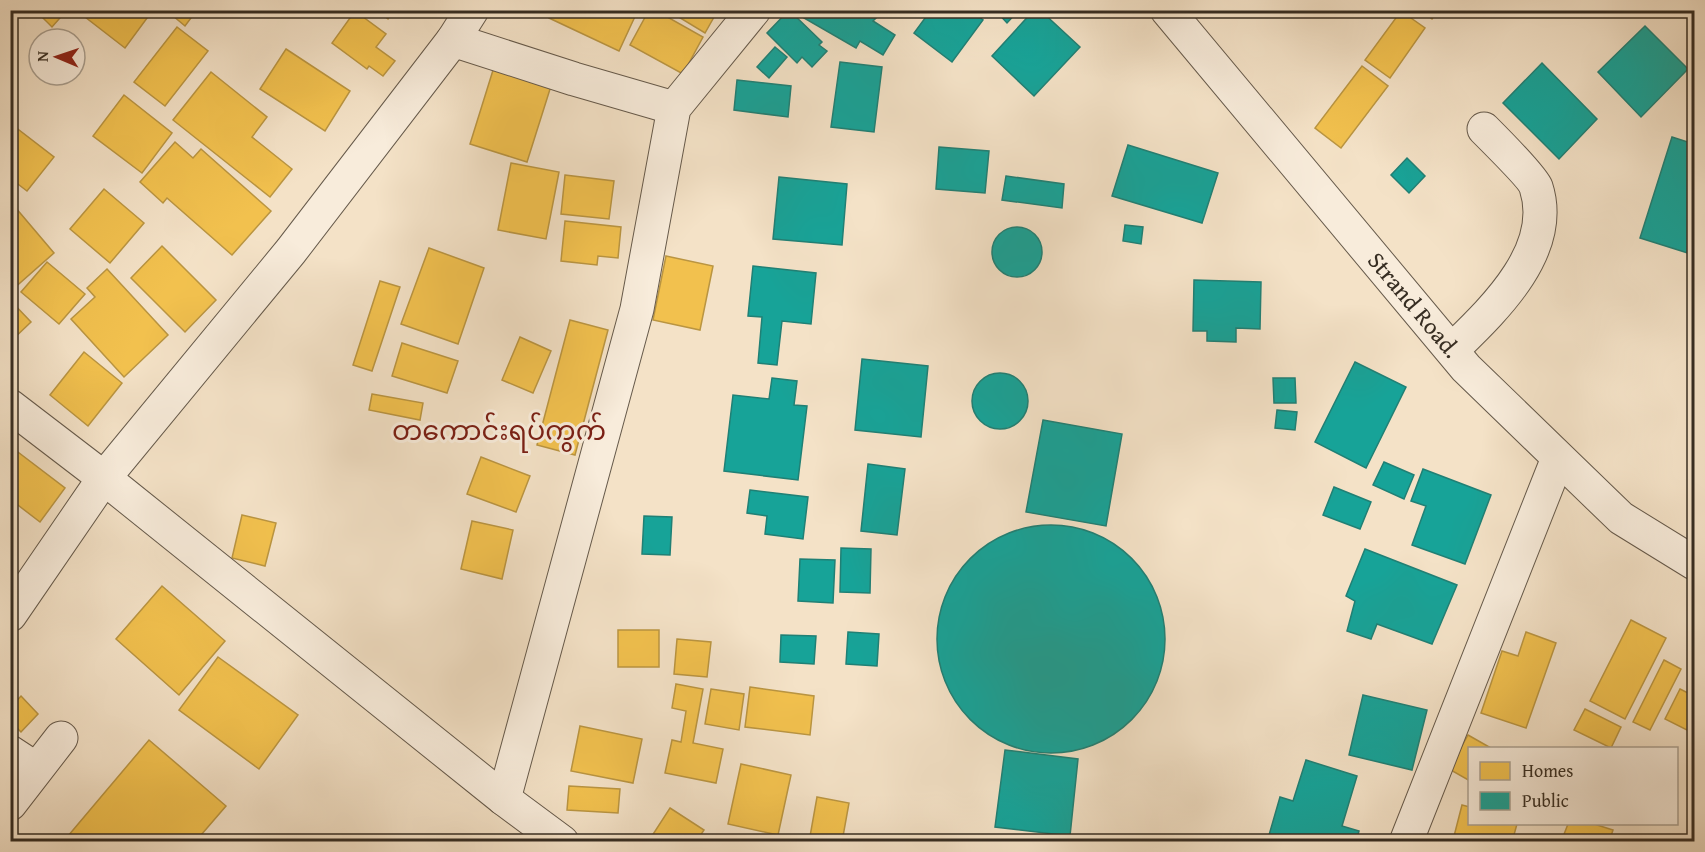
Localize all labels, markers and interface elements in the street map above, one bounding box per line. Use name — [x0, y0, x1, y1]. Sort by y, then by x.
north arrow — [27, 27, 87, 87]
text: N — [30, 50, 54, 62]
street label: Strand Road. — [1360, 244, 1469, 365]
district label: တကောင်းရပ်ကွက် — [392, 410, 606, 453]
legend — [1468, 747, 1678, 825]
text: Homes — [1522, 757, 1573, 784]
text: Public — [1522, 787, 1569, 814]

